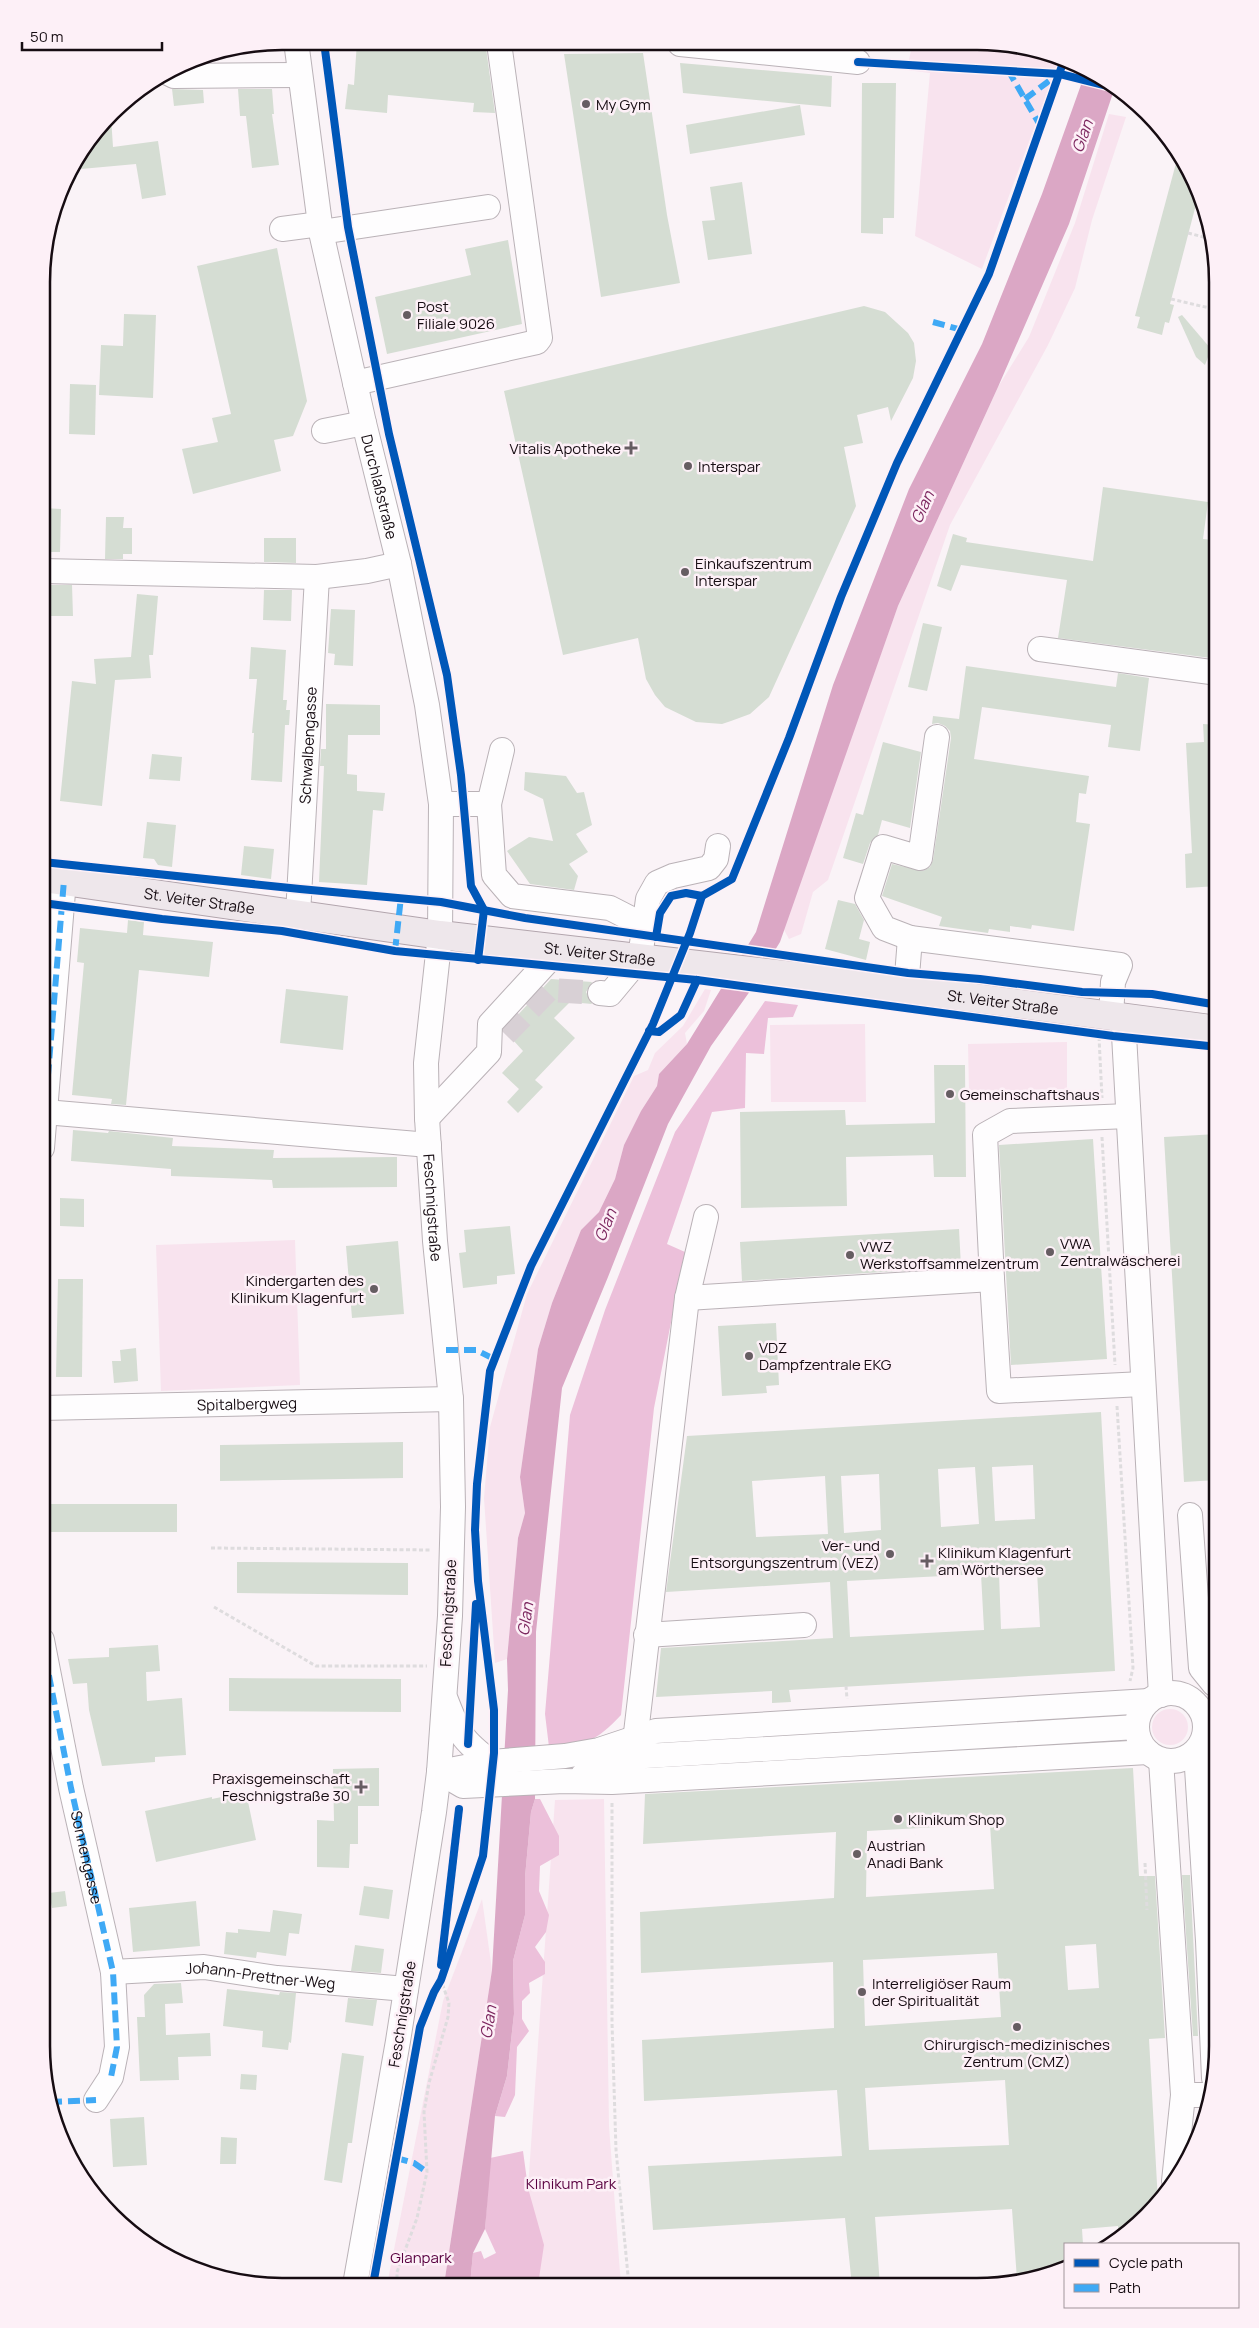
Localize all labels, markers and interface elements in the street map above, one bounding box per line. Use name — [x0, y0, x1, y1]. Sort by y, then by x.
scale bar — [22, 20, 162, 52]
text: 50 m — [30, 26, 64, 47]
place label: My Gym — [596, 94, 651, 115]
marker: My Gym — [580, 98, 592, 110]
water label: Glan — [1066, 116, 1098, 155]
place label: Post Filiale 9026 — [417, 296, 495, 334]
marker: Post Filiale 9026 — [401, 309, 413, 321]
street label: Durchlaßstraße — [357, 432, 403, 542]
place label: Vitalis Apotheke — [510, 438, 621, 459]
marker: Vitalis Apotheke — [625, 442, 637, 454]
place label: Interspar — [698, 456, 761, 477]
marker: Interspar — [682, 460, 694, 472]
water label: Glan — [905, 487, 939, 527]
place label: Einkaufszentrum Interspar — [695, 553, 812, 591]
marker: Einkaufszentrum Interspar — [679, 566, 691, 578]
street label: Schwalbengasse — [294, 686, 321, 805]
street label: St. Veiter Straße — [143, 882, 257, 919]
street label: St. Veiter Straße — [543, 937, 657, 970]
street label: St. Veiter Straße — [946, 984, 1060, 1019]
place label: Gemeinschaftshaus — [960, 1084, 1100, 1105]
marker: Gemeinschaftshaus — [944, 1088, 956, 1100]
street label: Feschnigstraße — [419, 1153, 448, 1263]
water label: Glan — [589, 1205, 622, 1245]
place label: VWA Zentralwäscherei — [1060, 1233, 1180, 1271]
place label: VWZ Werkstoffsammelzentrum — [860, 1236, 1039, 1274]
marker: VWA Zentralwäscherei — [1044, 1246, 1056, 1258]
marker: VWZ Werkstoffsammelzentrum — [844, 1249, 856, 1261]
place label: Kindergarten des Klinikum Klagenfurt — [231, 1270, 364, 1308]
marker: Kindergarten des Klinikum Klagenfurt — [368, 1283, 380, 1295]
place label: VDZ Dampfzentrale EKG — [759, 1337, 892, 1375]
marker: VDZ Dampfzentrale EKG — [743, 1350, 755, 1362]
street label: Spitalbergweg — [197, 1392, 297, 1415]
place label: Ver- und Entsorgungszentrum (VEZ) — [691, 1535, 880, 1573]
place label: Klinikum Klagenfurt am Wörthersee — [938, 1542, 1071, 1580]
marker: Ver- und Entsorgungszentrum (VEZ) — [884, 1548, 896, 1560]
marker: Klinikum Klagenfurt am Wörthersee — [920, 1554, 934, 1568]
street label: Feschnigstraße — [435, 1559, 461, 1667]
water label: Glan — [512, 1600, 538, 1637]
place label: Praxisgemeinschaft Feschnigstraße 30 — [212, 1768, 350, 1806]
marker: Praxisgemeinschaft Feschnigstraße 30 — [354, 1780, 368, 1794]
street label: Sonnengasse — [66, 1809, 108, 1906]
place label: Klinikum Shop — [908, 1809, 1004, 1830]
marker: Klinikum Shop — [892, 1813, 904, 1825]
place label: Austrian Anadi Bank — [867, 1835, 944, 1873]
marker: Austrian Anadi Bank — [851, 1848, 863, 1860]
street label: Johann-Prettner-Weg — [185, 1956, 336, 1993]
street label: Feschnigstraße — [383, 1959, 421, 2069]
place label: Interreligiöser Raum der Spiritualität — [872, 1973, 1011, 2011]
marker: Interreligiöser Raum der Spiritualität — [856, 1986, 868, 1998]
water label: Glan — [475, 2003, 502, 2040]
marker: Chirurgisch-medizinisches Zentrum (CMZ) — [1011, 2021, 1023, 2033]
place label: Chirurgisch-medizinisches Zentrum (CMZ) — [924, 2034, 1110, 2072]
park label: Klinikum Park — [526, 2173, 617, 2194]
legend — [1064, 2243, 1239, 2308]
park label: Glanpark — [390, 2247, 452, 2268]
text: Cycle path — [1109, 2252, 1183, 2273]
text: Path — [1109, 2277, 1141, 2298]

